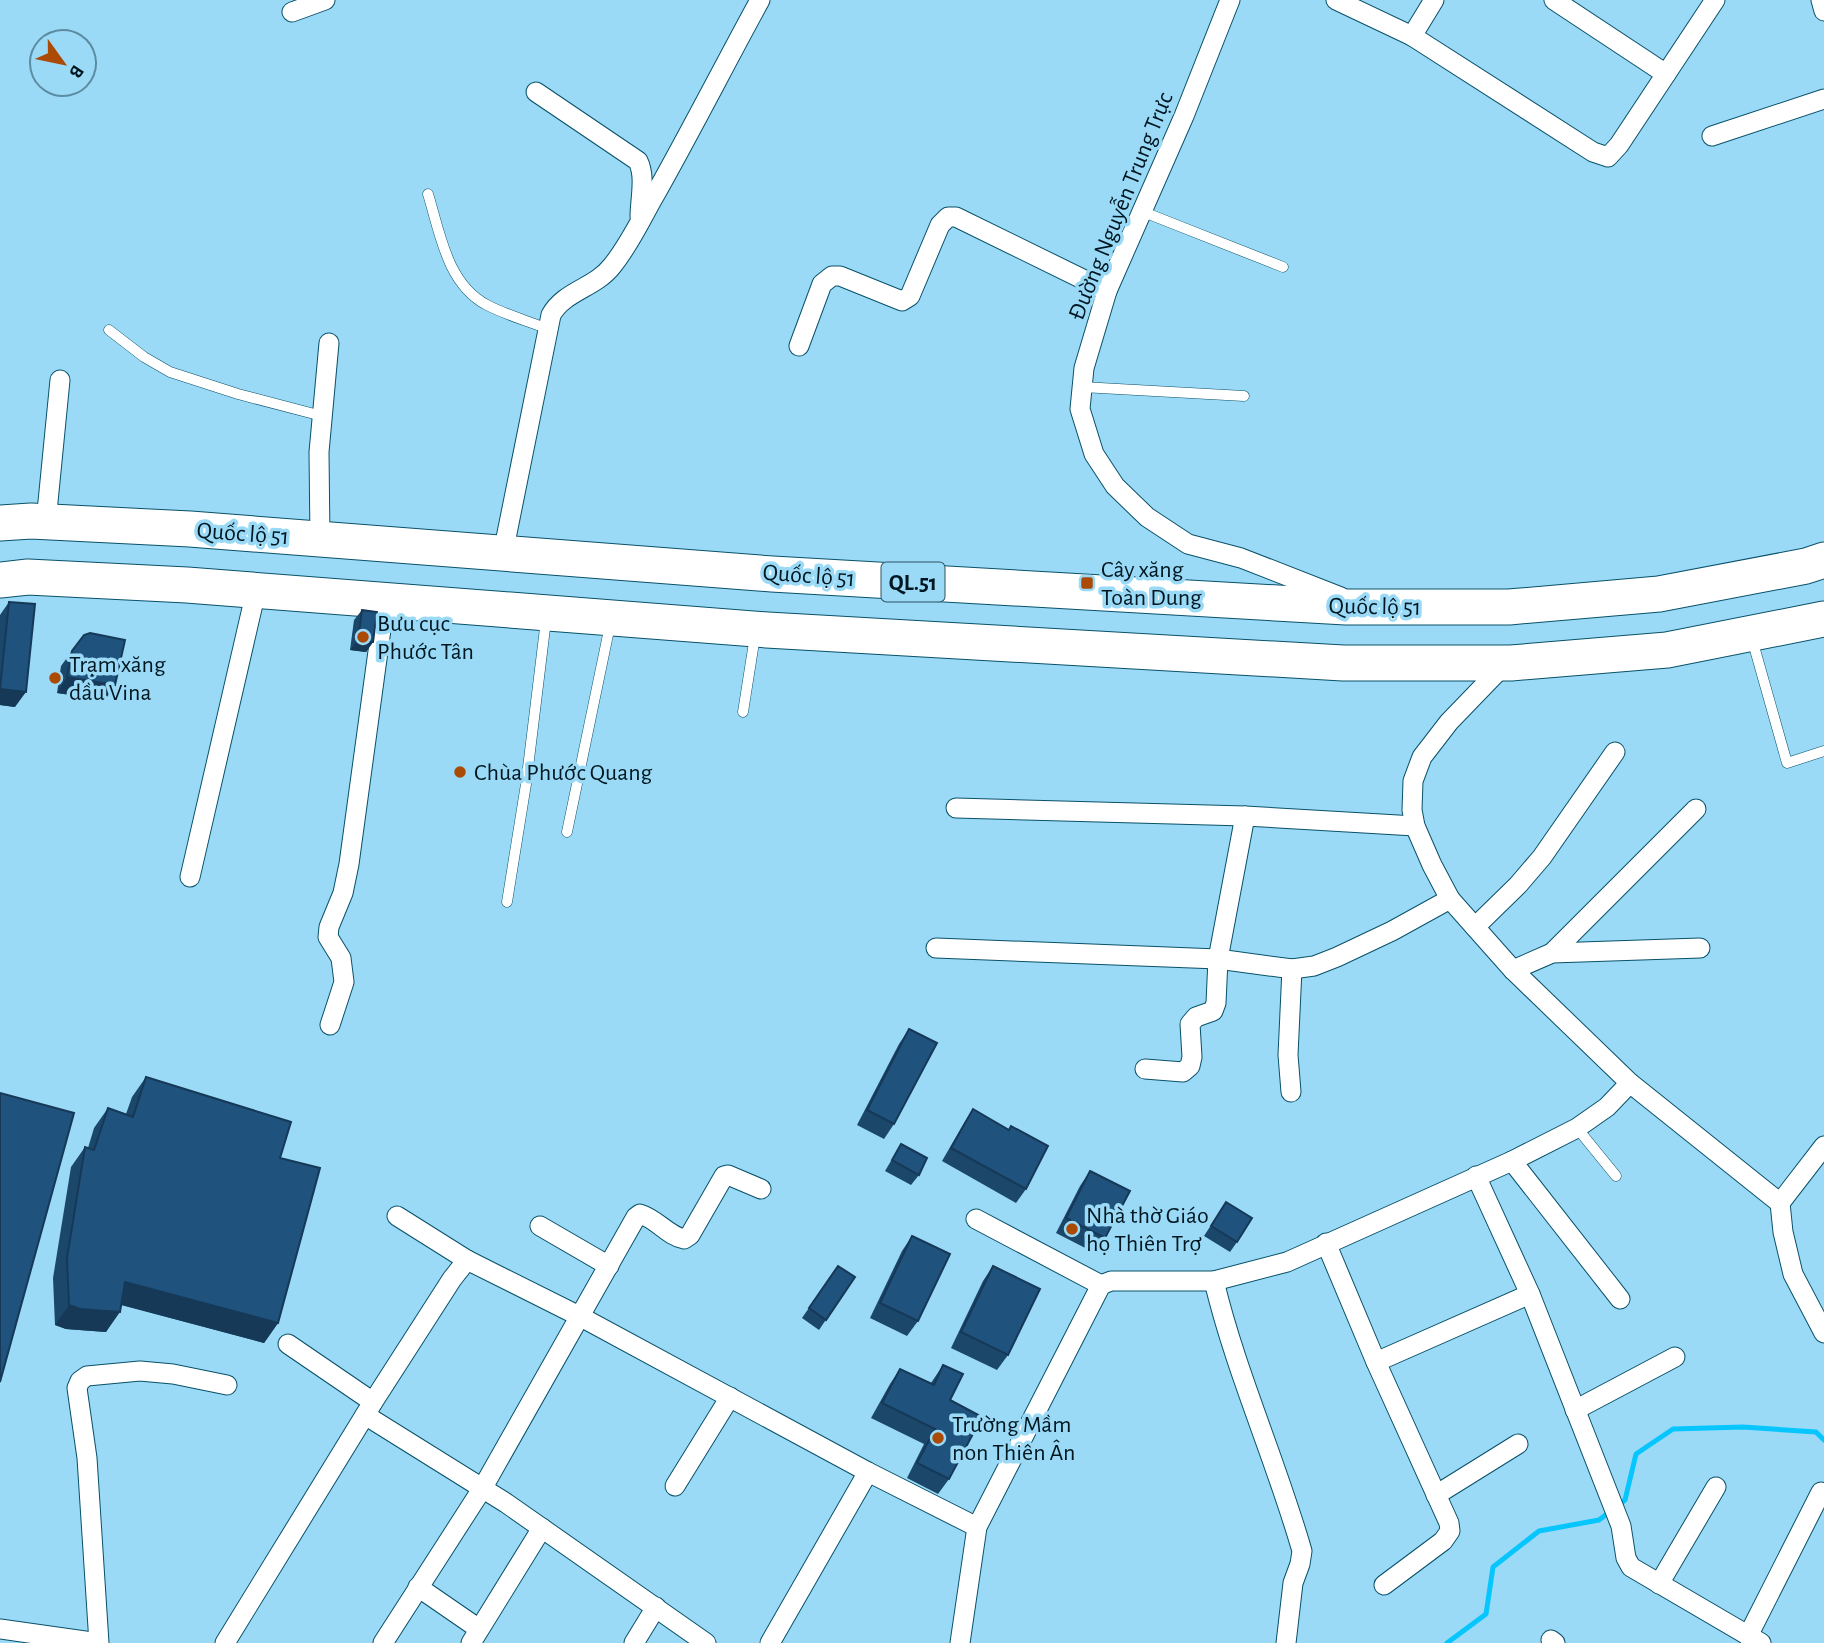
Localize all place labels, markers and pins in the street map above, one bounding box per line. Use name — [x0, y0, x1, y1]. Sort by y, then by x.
place label: Cây xăng Toàn Dung — [1101, 558, 1202, 610]
marker: Cây xăng Toàn Dung — [1079, 575, 1095, 591]
place label: Bưu cục Phước Tân — [377, 612, 474, 664]
marker: Bưu cục Phước Tân — [355, 629, 371, 645]
place label: Trạm xăng dầu Vina — [69, 653, 166, 705]
marker: Trạm xăng dầu Vina — [47, 670, 63, 686]
place label: Chùa Phước Quang — [474, 761, 653, 785]
marker: Chùa Phước Quang — [452, 764, 468, 780]
place label: Nhà thờ Giáo họ Thiên Trợ — [1086, 1204, 1209, 1256]
marker: Nhà thờ Giáo họ Thiên Trợ — [1064, 1221, 1080, 1237]
place label: Trường Mầm non Thiên Ân — [952, 1413, 1076, 1465]
marker: Trường Mầm non Thiên Ân — [930, 1430, 946, 1446]

